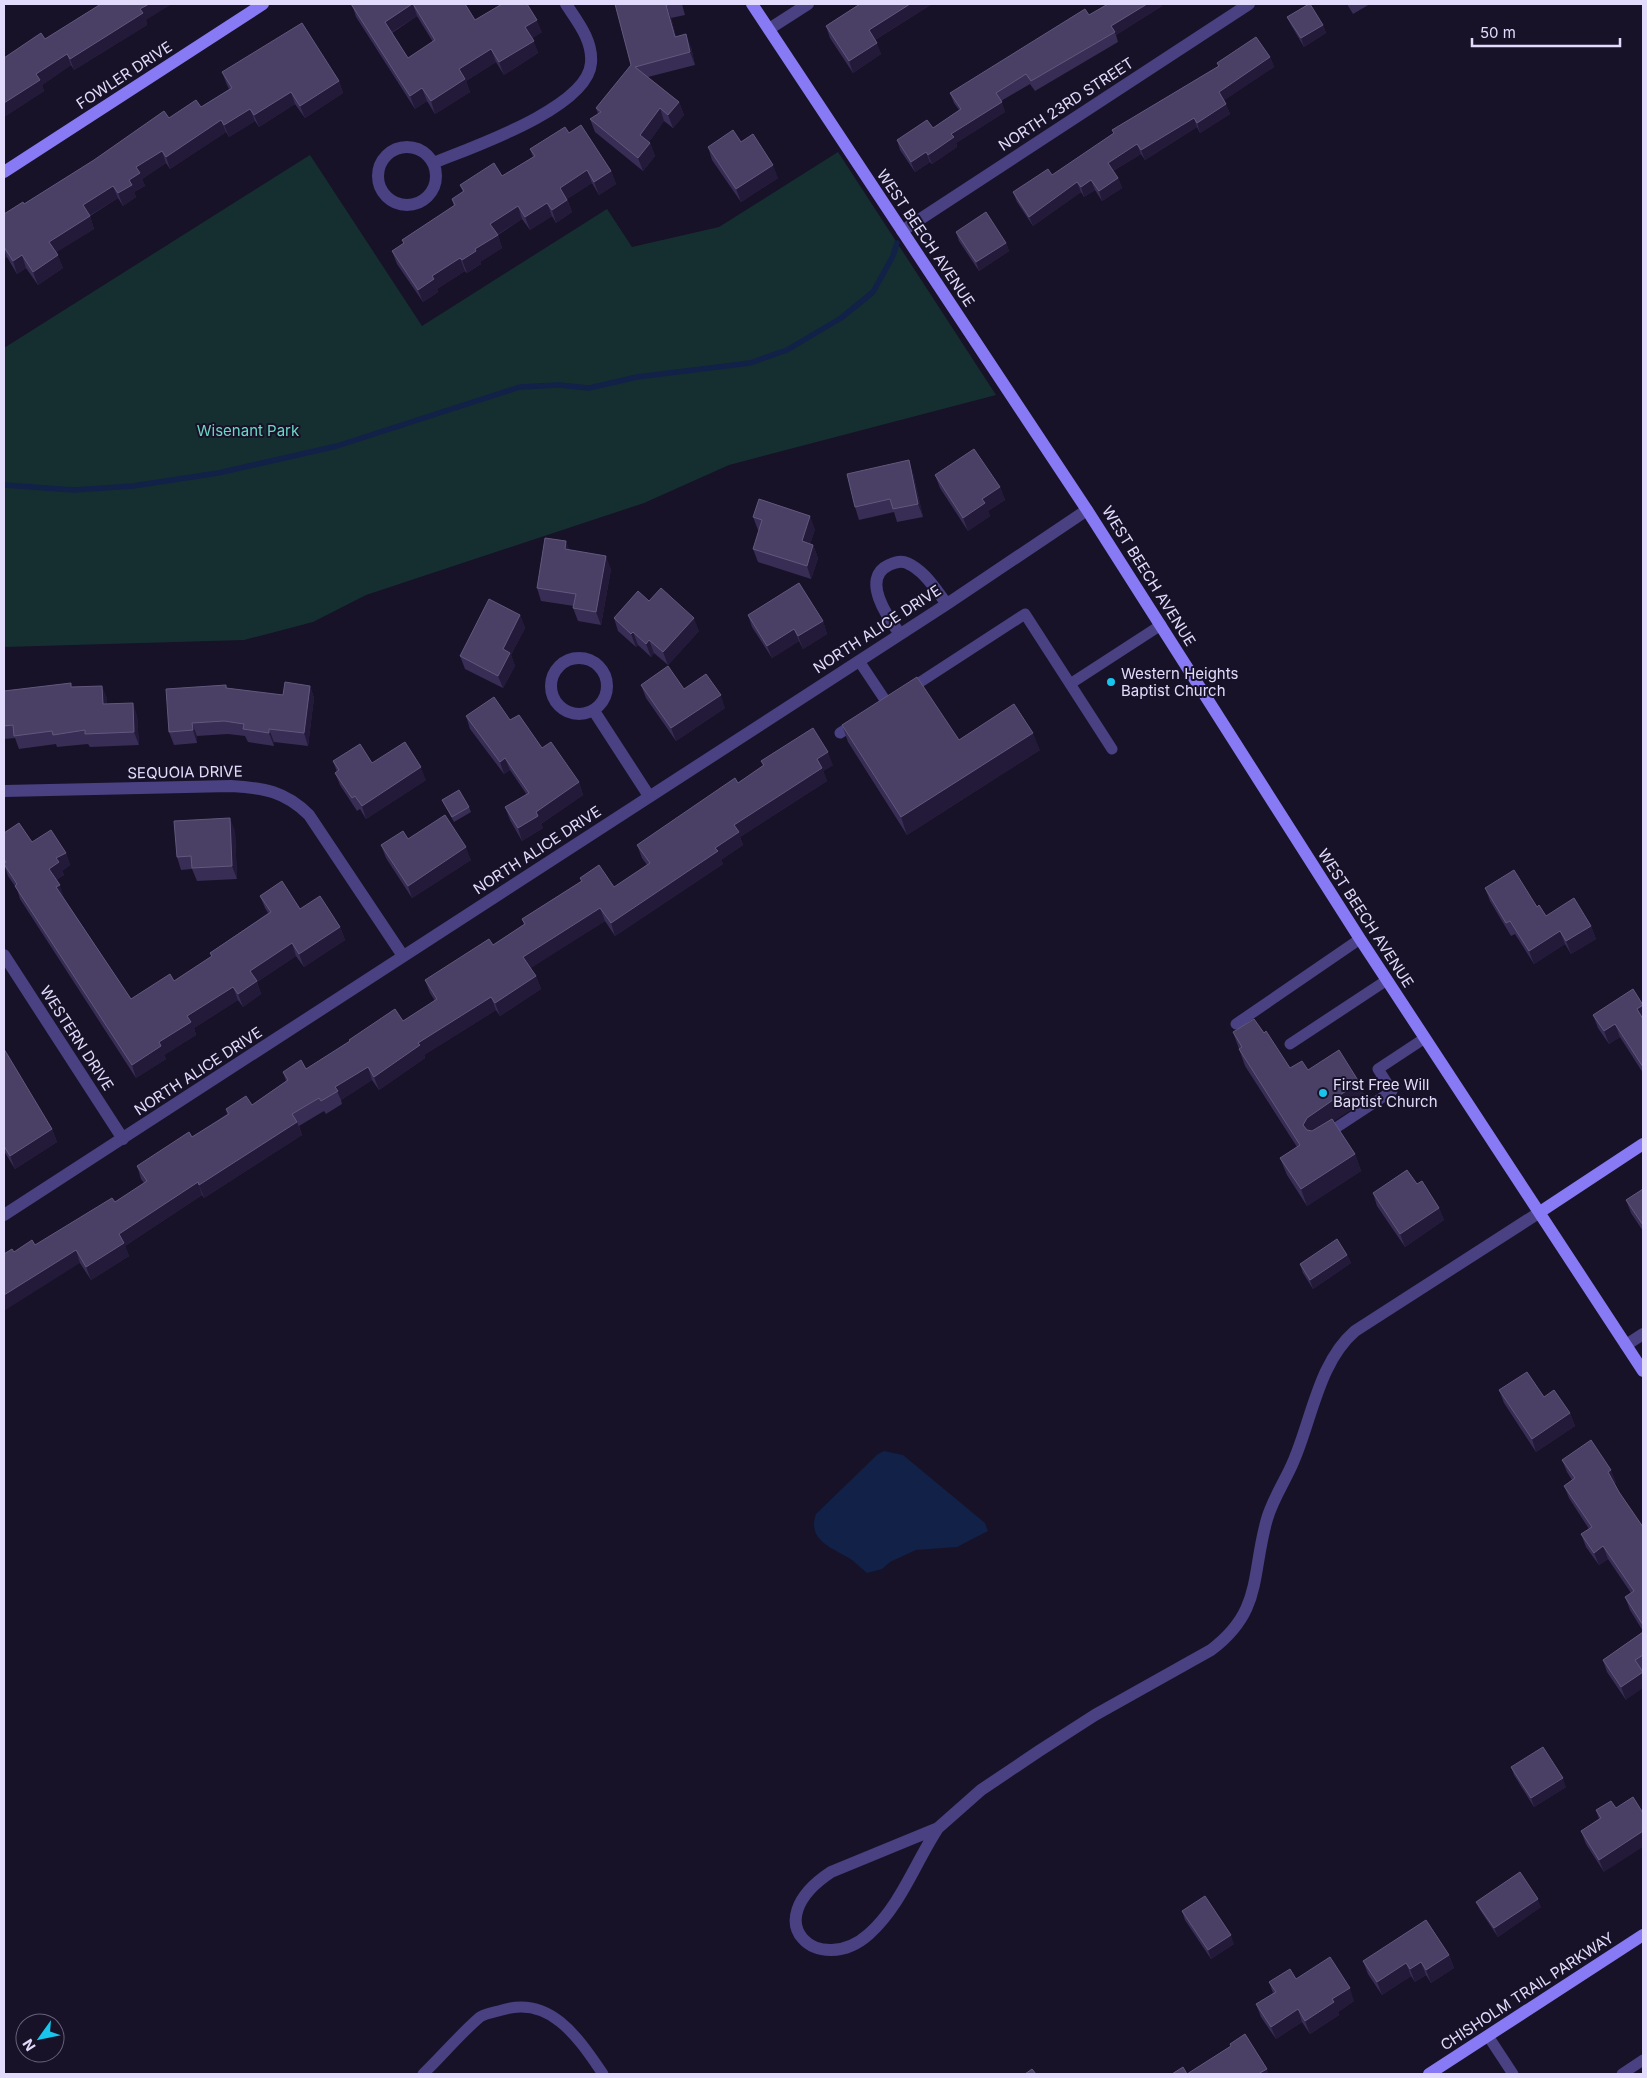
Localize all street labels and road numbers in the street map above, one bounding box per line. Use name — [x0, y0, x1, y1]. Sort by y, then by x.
street label: FOWLER DRIVE — [73, 37, 175, 113]
street label: NORTH 23RD STREET — [995, 53, 1137, 155]
street label: WEST BEECH AVENUE — [873, 166, 979, 310]
street label: WEST BEECH AVENUE — [1098, 502, 1200, 650]
street label: NORTH ALICE DRIVE — [810, 581, 944, 677]
street label: SEQUOIA DRIVE — [127, 761, 243, 783]
street label: NORTH ALICE DRIVE — [470, 802, 604, 898]
street label: WEST BEECH AVENUE — [1314, 845, 1418, 991]
street label: WESTERN DRIVE — [36, 982, 118, 1094]
street label: NORTH ALICE DRIVE — [131, 1023, 265, 1119]
street label: CHISHOLM TRAIL PARKWAY — [1437, 1928, 1617, 2054]

